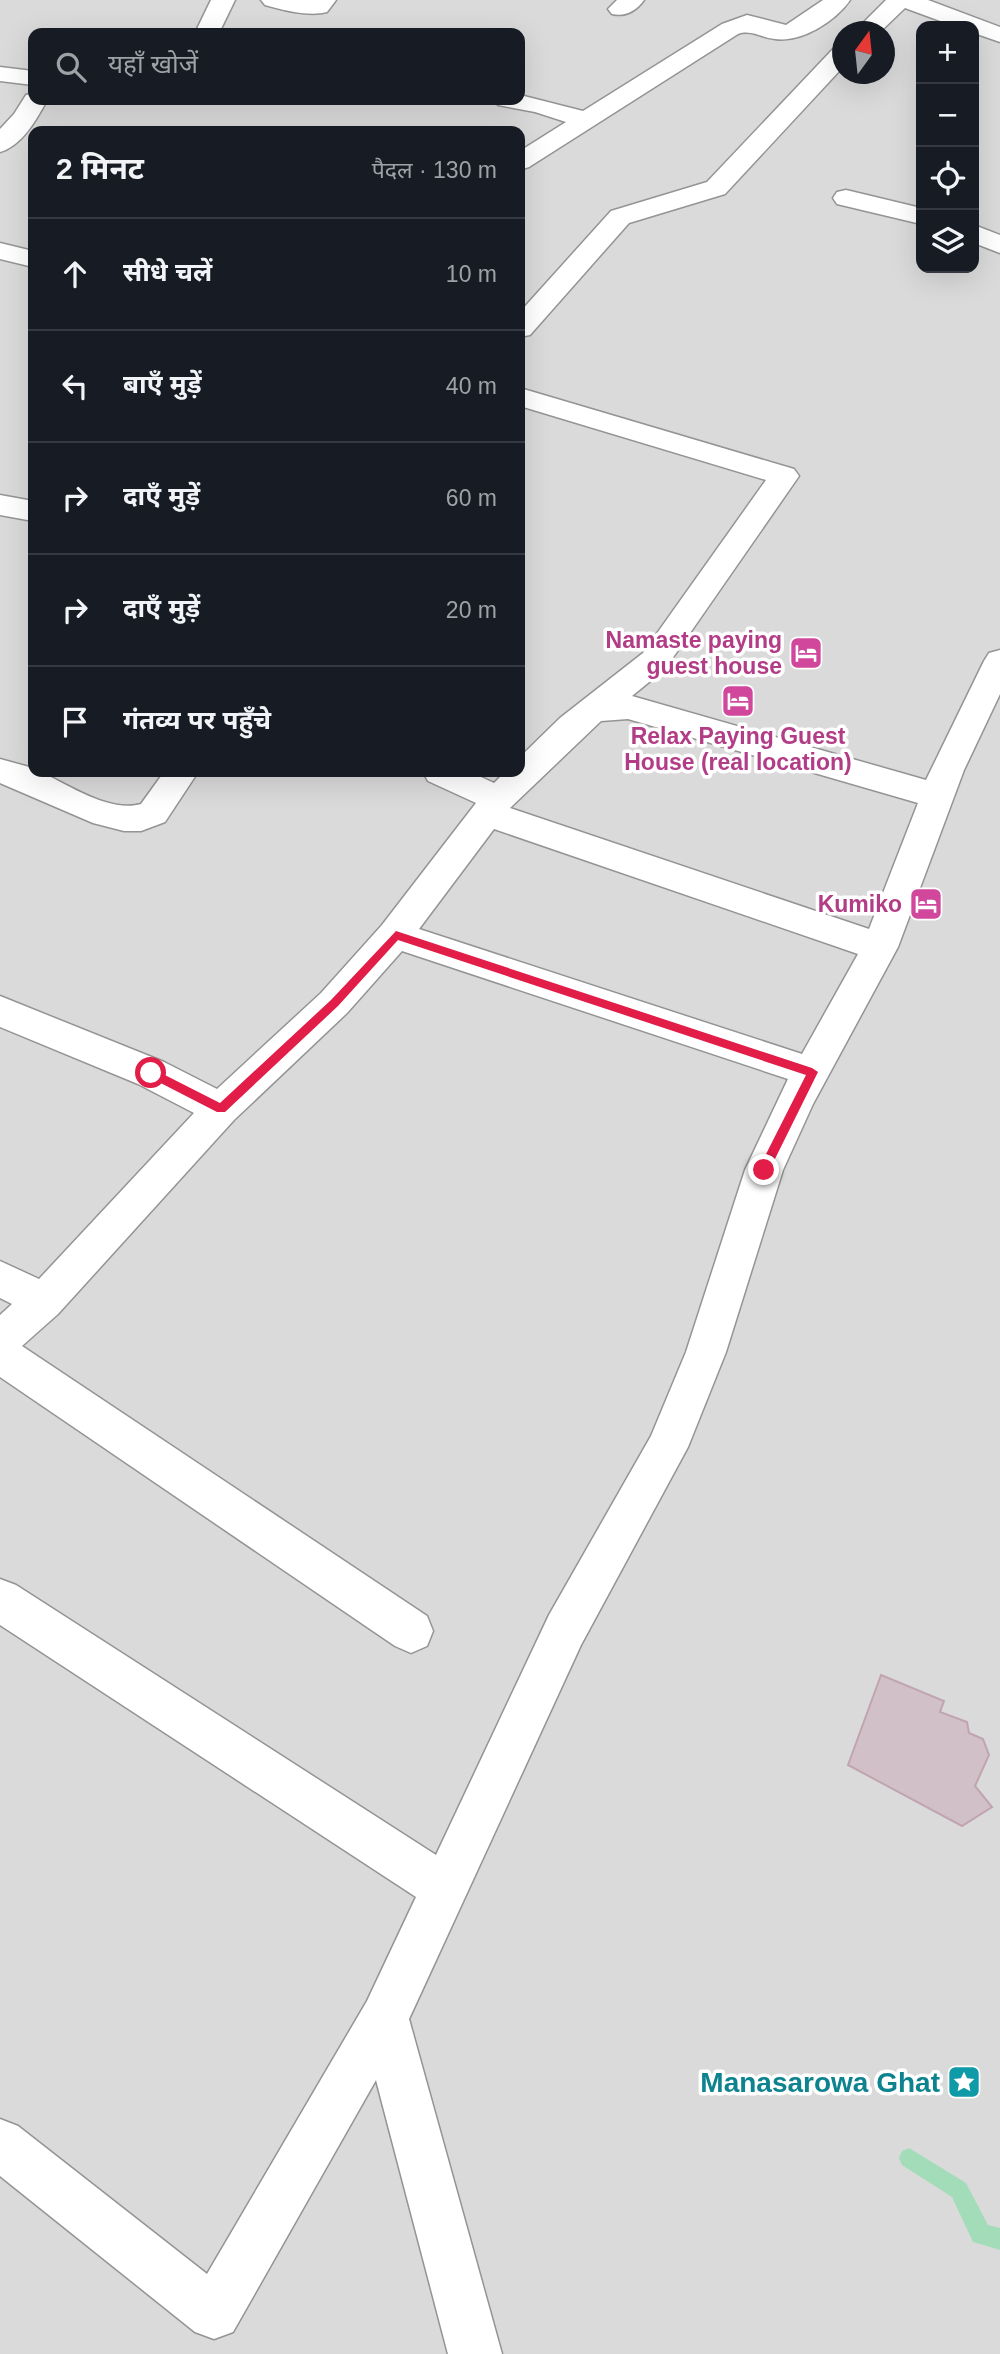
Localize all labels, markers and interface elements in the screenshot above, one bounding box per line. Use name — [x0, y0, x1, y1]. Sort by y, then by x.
north arrow — [832, 21, 895, 84]
map controls — [916, 21, 979, 273]
button: + — [916, 21, 979, 84]
search box — [28, 28, 525, 105]
icon: search — [52, 48, 90, 86]
text: यहाँ खोजें — [108, 49, 198, 79]
button: − — [916, 84, 979, 147]
button: locate — [916, 147, 979, 210]
text: 2 मिनट — [56, 152, 144, 185]
text: पैदल · 130 m — [372, 157, 497, 183]
button: layers — [916, 210, 979, 273]
icon: ahead — [56, 255, 94, 293]
text: सीधे चलें — [123, 257, 212, 287]
text: 10 m — [446, 261, 497, 287]
icon: left — [56, 367, 94, 405]
text: बाएँ मुड़ें — [123, 369, 202, 399]
text: 40 m — [446, 373, 497, 399]
icon: right — [56, 479, 94, 517]
text: दाएँ मुड़ें — [123, 481, 200, 511]
text: 60 m — [446, 485, 497, 511]
icon: right — [56, 591, 94, 629]
text: दाएँ मुड़ें — [123, 593, 200, 623]
text: 20 m — [446, 597, 497, 623]
place label: Namaste paying guest house — [606, 627, 782, 679]
hotel icon: Namaste paying guest house — [787, 634, 825, 672]
hotel icon: Relax Paying Guest House (real location) — [719, 682, 757, 720]
icon: arrive — [56, 703, 94, 741]
text: गंतव्य पर पहुँचे — [123, 705, 271, 735]
place label: Relax Paying Guest House (real location) — [624, 723, 852, 775]
hotel icon: Kumiko — [907, 885, 945, 923]
place label: Kumiko — [818, 891, 902, 917]
route start — [135, 1057, 166, 1088]
route end — [748, 1154, 779, 1185]
place icon: Manasarowa Ghat — [945, 2063, 983, 2101]
place label: Manasarowa Ghat — [700, 2067, 940, 2098]

